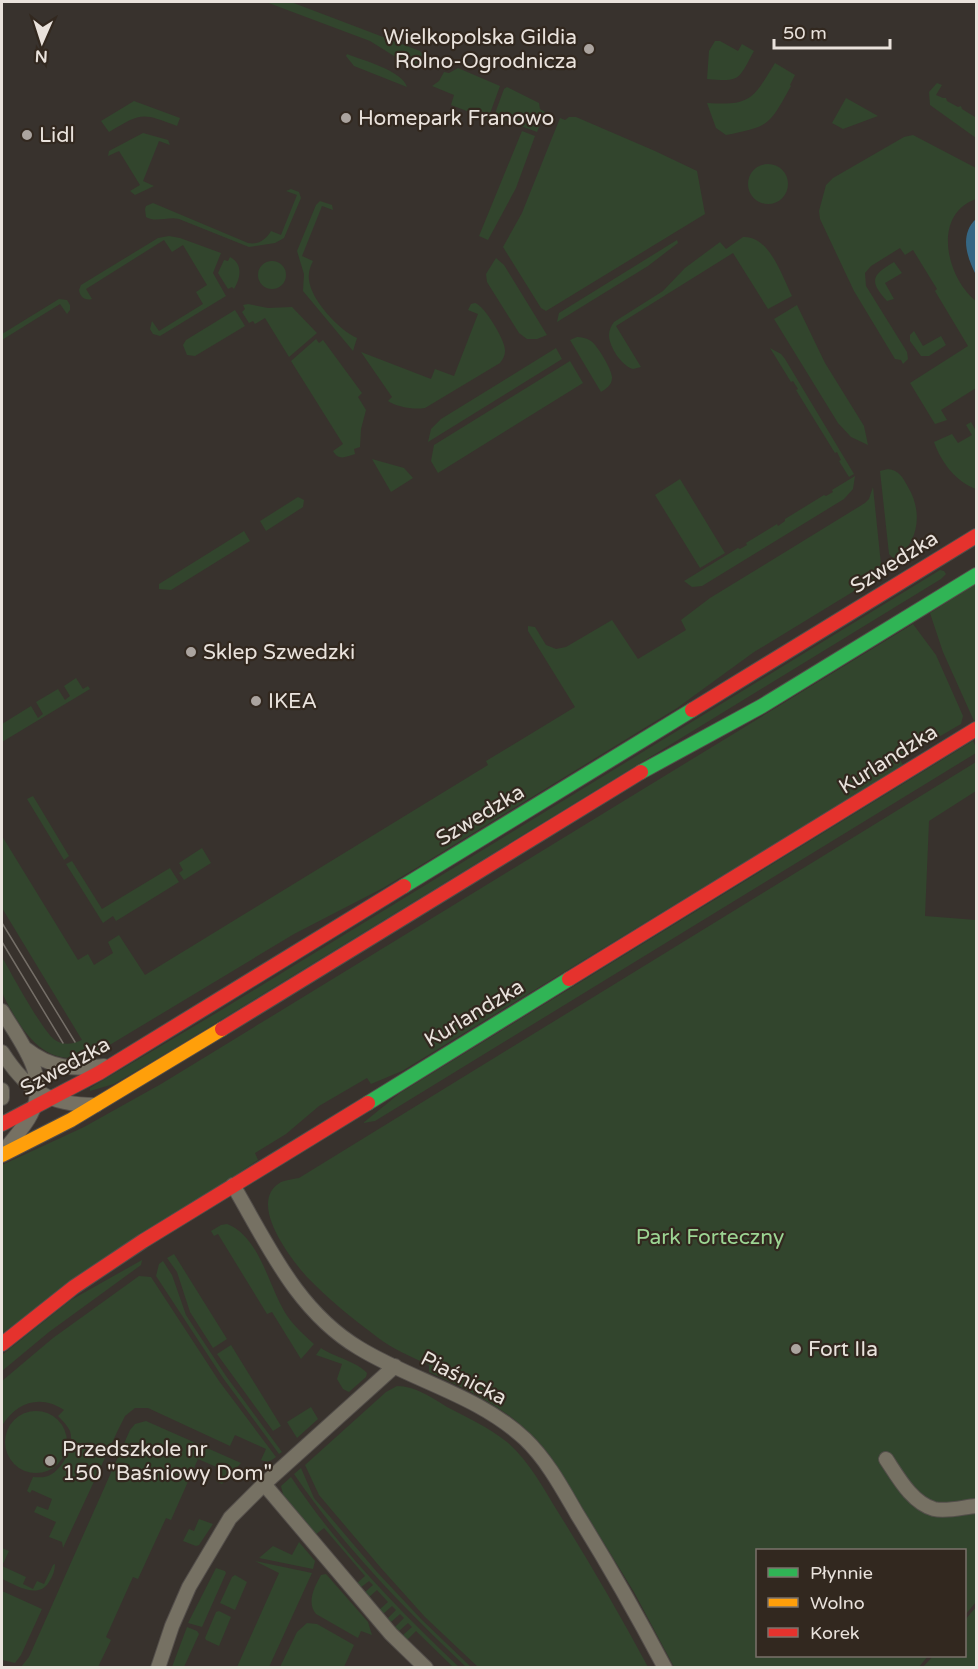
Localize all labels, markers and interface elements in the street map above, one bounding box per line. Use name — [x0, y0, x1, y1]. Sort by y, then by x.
north arrow — [12, 12, 72, 72]
scale bar — [774, 12, 890, 50]
text: 50 m — [783, 22, 827, 44]
place label: Wielkopolska Gildia Rolno-Ogrodnicza — [383, 25, 577, 74]
marker: Wielkopolska Gildia Rolno-Ogrodnicza — [582, 42, 596, 56]
text: N — [34, 46, 48, 66]
place label: Homepark Franowo — [358, 106, 554, 131]
marker: Homepark Franowo — [339, 111, 353, 125]
place label: Lidl — [39, 123, 75, 148]
marker: Lidl — [20, 128, 34, 142]
street label: Szwedzka — [846, 526, 943, 599]
place label: Sklep Szwedzki — [203, 640, 355, 665]
marker: Sklep Szwedzki — [184, 645, 198, 659]
place label: IKEA — [268, 689, 317, 714]
marker: IKEA — [249, 694, 263, 708]
street label: Kurlandzka — [834, 719, 942, 800]
street label: Szwedzka — [432, 779, 529, 852]
street label: Kurlandzka — [420, 974, 528, 1053]
street label: Szwedzka — [16, 1032, 114, 1101]
park label: Park Forteczny — [636, 1225, 784, 1250]
place label: Fort IIa — [808, 1337, 878, 1362]
marker: Fort IIa — [789, 1342, 803, 1356]
street label: Piaśnicka — [417, 1346, 511, 1411]
place label: Przedszkole nr 150 "Baśniowy Dom" — [62, 1437, 272, 1486]
marker: Przedszkole nr 150 "Baśniowy Dom" — [43, 1454, 57, 1468]
legend — [756, 1549, 966, 1657]
text: Płynnie — [810, 1562, 873, 1584]
text: Wolno — [810, 1592, 865, 1614]
text: Korek — [810, 1622, 860, 1644]

